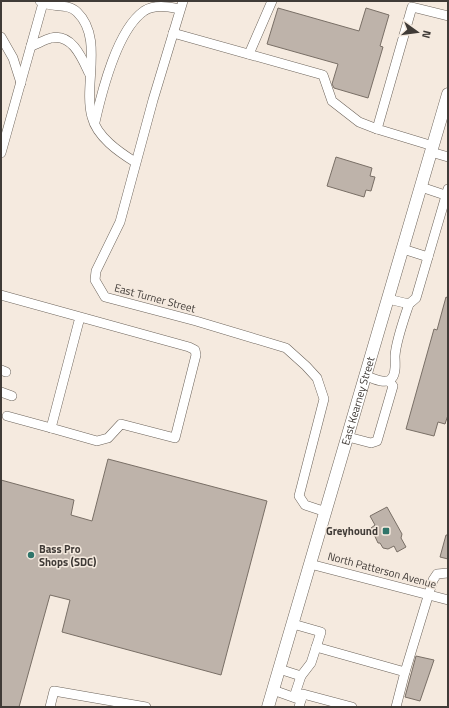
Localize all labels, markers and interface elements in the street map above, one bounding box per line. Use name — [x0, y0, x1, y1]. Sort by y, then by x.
north arrow — [397, 12, 437, 52]
text: N — [418, 29, 435, 40]
street label: East Turner Street — [113, 279, 198, 317]
street label: East Kearney Street — [337, 355, 378, 447]
place label: Greyhound — [326, 523, 378, 539]
marker: Greyhound — [381, 526, 391, 536]
place label: Bass Pro Shops (SDC) — [39, 541, 96, 570]
street label: North Patterson Avenue — [326, 548, 439, 592]
marker: Bass Pro Shops (SDC) — [26, 550, 36, 560]

